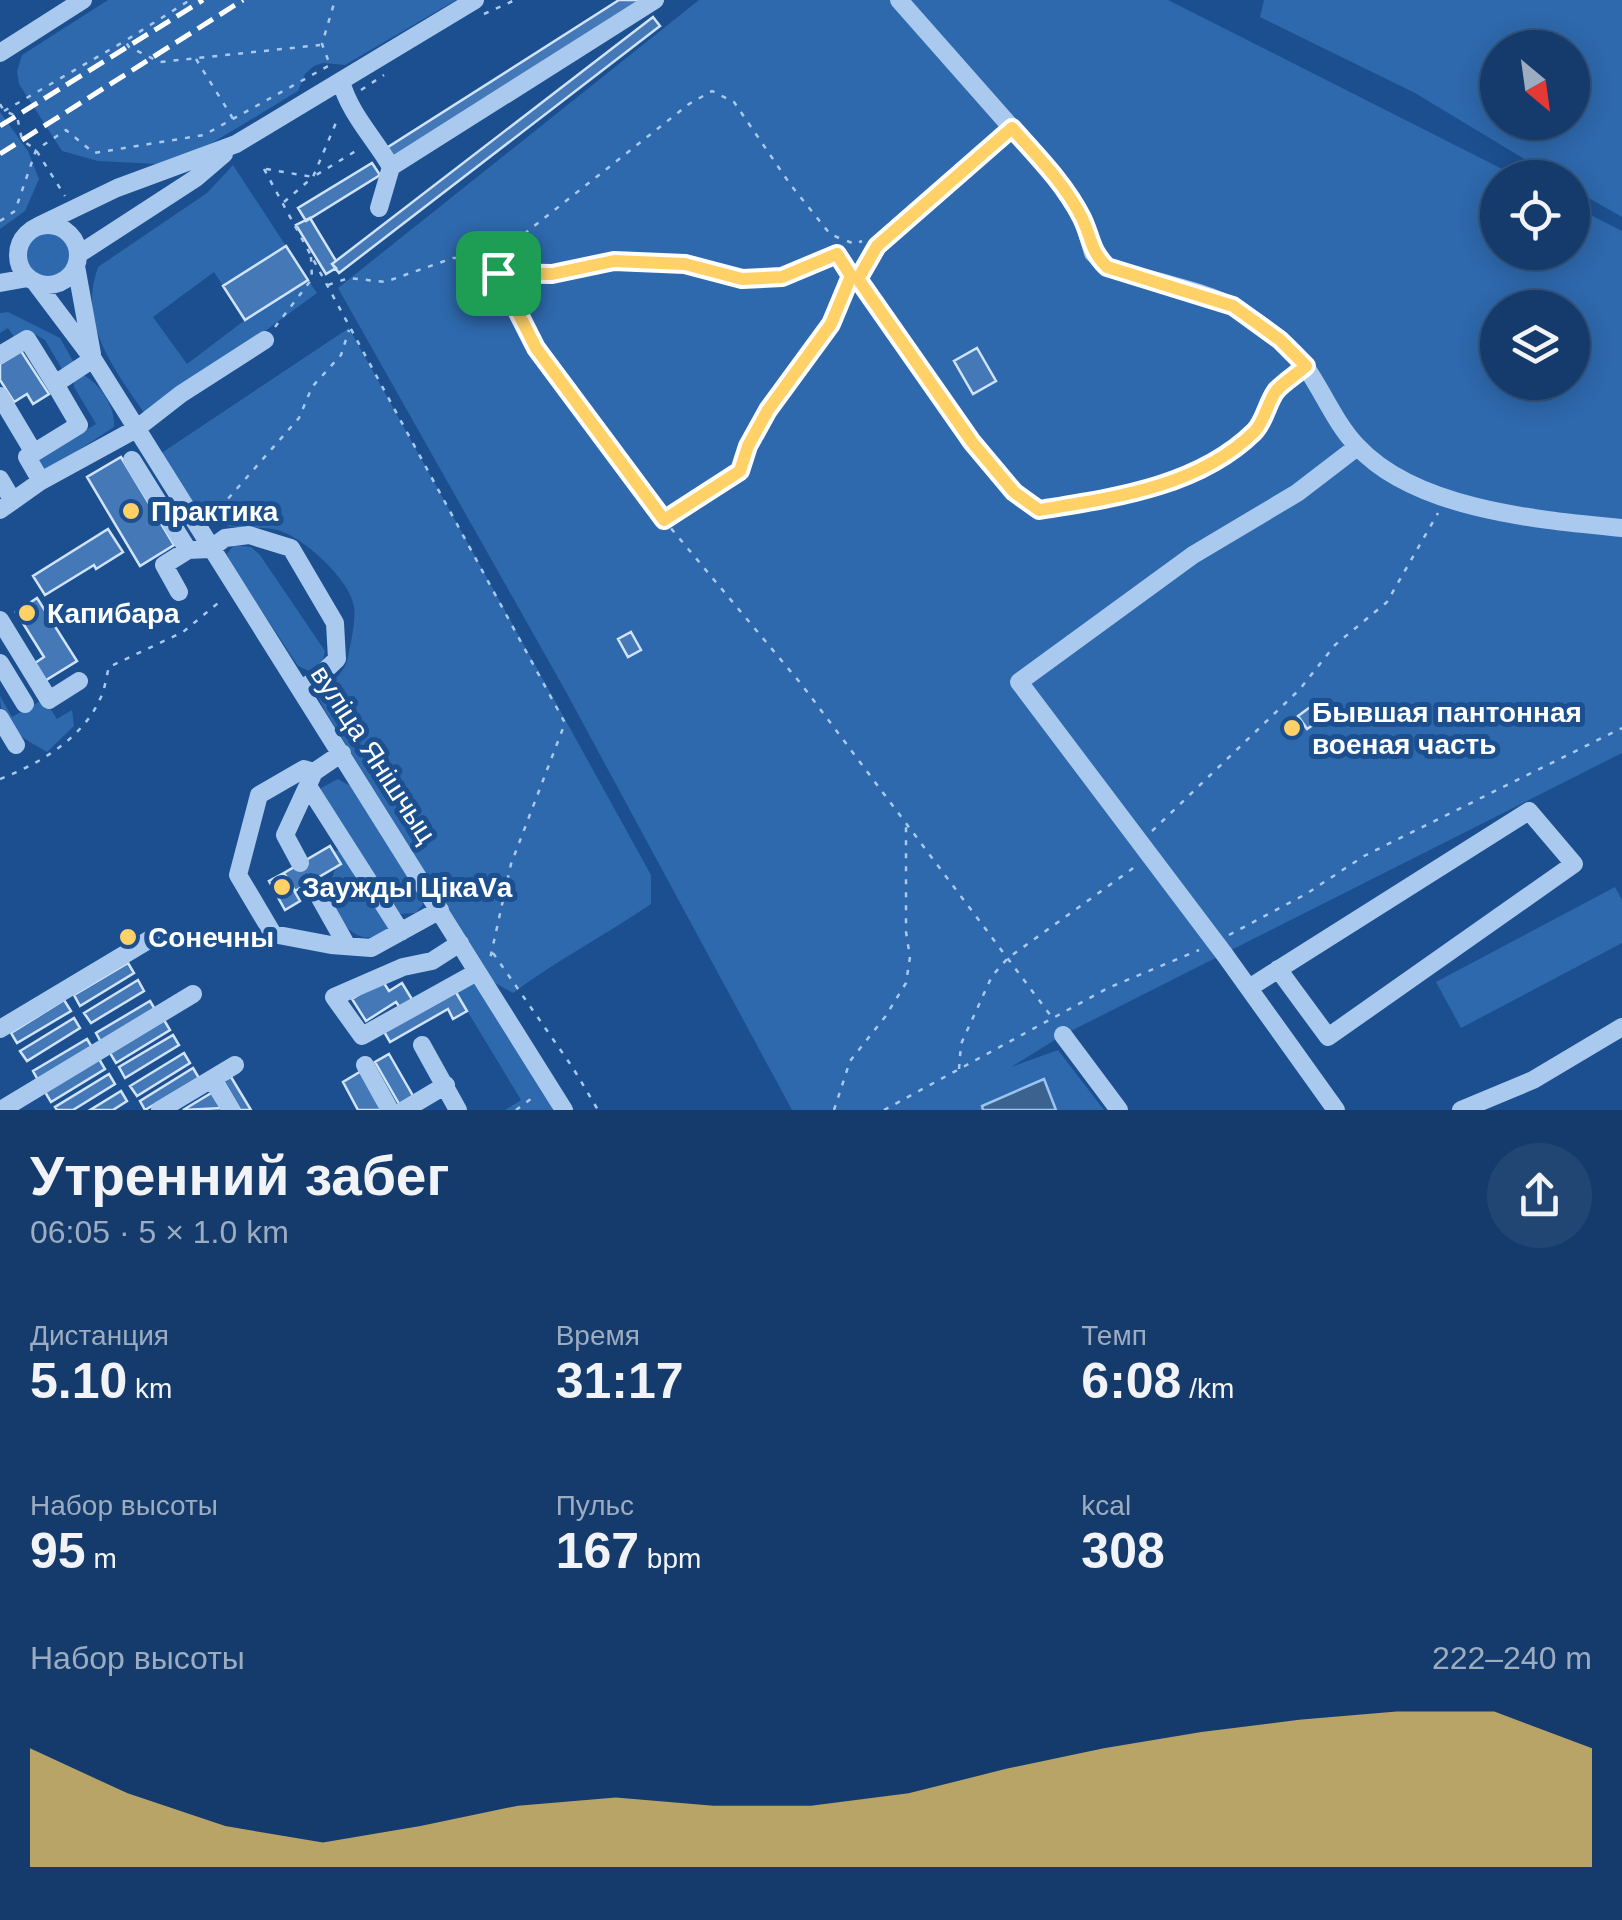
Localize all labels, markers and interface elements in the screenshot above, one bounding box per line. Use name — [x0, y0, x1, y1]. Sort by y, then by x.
north arrow — [1480, 30, 1590, 140]
map controls — [1480, 30, 1590, 400]
button: locate — [1480, 160, 1590, 270]
pin — [456, 231, 541, 316]
icon: arrive — [471, 246, 526, 301]
button: layers — [1480, 290, 1590, 400]
place label: Практика — [151, 496, 279, 527]
marker: Практика — [120, 500, 142, 522]
place label: Капибара — [47, 598, 180, 629]
marker: Капибара — [16, 602, 38, 624]
street label: вуліца Янішчыц — [305, 660, 442, 849]
place label: Бывшая пантонная военая часть — [1312, 697, 1582, 760]
marker: Бывшая пантонная военая часть — [1281, 717, 1303, 739]
place label: Заужды ЦікаVа — [302, 872, 513, 903]
marker: Заужды ЦікаVа — [271, 876, 293, 898]
place label: Сонечны — [148, 922, 274, 953]
marker: Сонечны — [117, 926, 139, 948]
button: share — [1487, 1143, 1592, 1248]
text: Утренний забег — [30, 1145, 449, 1207]
text: 06:05 · 5 × 1.0 km — [30, 1214, 289, 1250]
text: Дистанция — [30, 1320, 169, 1351]
text: Время — [556, 1320, 640, 1351]
text: Темп — [1081, 1320, 1147, 1351]
text: 5.10 — [30, 1353, 127, 1409]
text: 31:17 — [556, 1353, 684, 1409]
text: 6:08 — [1081, 1353, 1181, 1409]
text: km — [127, 1373, 172, 1404]
text: /km — [1181, 1373, 1234, 1404]
text: Набор высоты — [30, 1490, 218, 1521]
text: Пульс — [556, 1490, 634, 1521]
text: kcal — [1081, 1490, 1131, 1521]
text: 95 — [30, 1523, 86, 1579]
text: 167 — [556, 1523, 639, 1579]
text: 308 — [1081, 1523, 1165, 1579]
text: m — [86, 1543, 117, 1574]
text: bpm — [639, 1543, 701, 1574]
text: Набор высоты — [30, 1640, 245, 1676]
text: 222–240 m — [1432, 1640, 1592, 1676]

